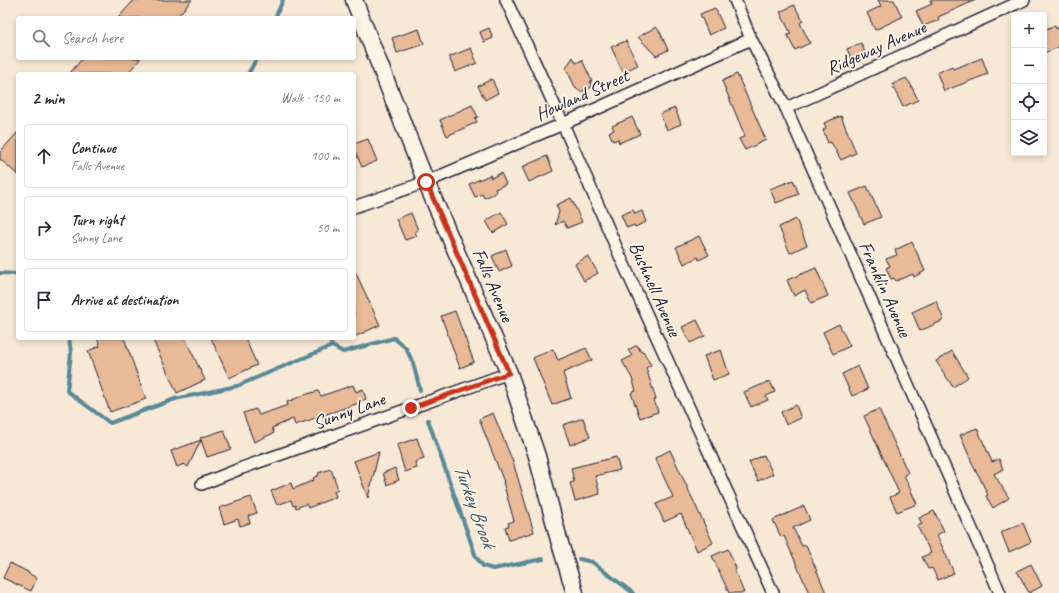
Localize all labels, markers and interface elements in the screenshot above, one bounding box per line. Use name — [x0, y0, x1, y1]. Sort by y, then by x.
map controls — [1011, 12, 1047, 156]
button: + — [1011, 12, 1047, 48]
street label: Ridgeway Avenue — [822, 15, 931, 81]
search box — [16, 16, 356, 60]
icon: search — [30, 27, 52, 49]
text: Search here — [62, 29, 123, 48]
button: − — [1011, 48, 1047, 84]
street label: Howland Street — [532, 63, 634, 126]
button: locate — [1011, 84, 1047, 120]
text: 2 min — [32, 88, 65, 109]
text: Walk · 150 m — [281, 90, 340, 106]
button: layers — [1011, 120, 1047, 156]
text: Continue — [71, 139, 116, 158]
icon: ahead — [33, 145, 55, 167]
text: 100 m — [311, 148, 339, 164]
text: Falls Avenue — [71, 158, 124, 174]
route start — [417, 173, 435, 191]
text: Turn right — [71, 211, 124, 230]
icon: right — [33, 217, 55, 239]
text: 50 m — [317, 220, 339, 236]
text: Sunny Lane — [71, 230, 122, 246]
street label: Franklin Avenue — [853, 237, 918, 342]
street label: Bushnell Avenue — [623, 238, 687, 342]
street label: Falls Avenue — [467, 245, 520, 327]
icon: arrive — [33, 289, 55, 311]
text: Arrive at destination — [71, 291, 178, 310]
street label: Sunny Lane — [310, 386, 390, 435]
route end — [402, 399, 420, 417]
water label: Turkey Brook — [448, 461, 503, 554]

